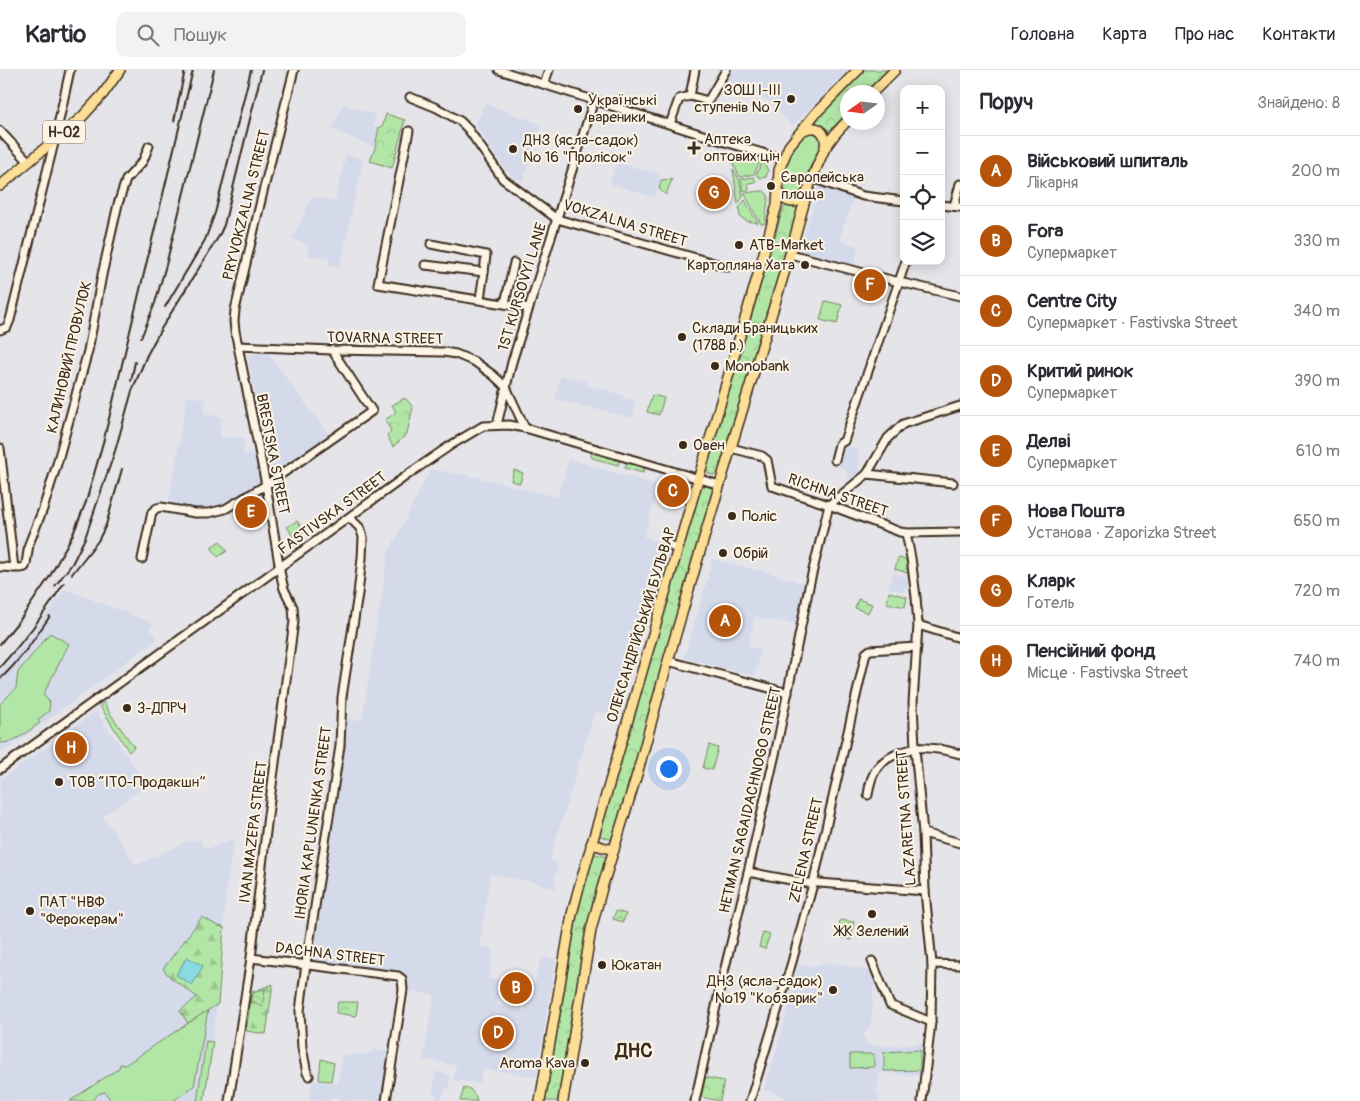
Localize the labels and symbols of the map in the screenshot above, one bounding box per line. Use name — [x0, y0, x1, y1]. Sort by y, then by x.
place label: ЗОШ І-ІІІ ступенів № 7 — [695, 81, 781, 117]
north arrow — [840, 85, 885, 130]
place label: Українські вареники — [588, 91, 657, 127]
marker: ЗОШ І-ІІІ ступенів № 7 — [785, 93, 797, 105]
marker: Українські вареники — [572, 103, 584, 115]
road number: Н-02 — [43, 121, 85, 144]
street label: PRYVOKZALNA STREET — [219, 128, 274, 282]
place label: Аптека оптових цін — [704, 130, 780, 166]
place label: ДНЗ (ясла-садок) № 16 "Пролісок" — [522, 131, 639, 167]
marker: Аптека оптових цін — [688, 142, 700, 154]
marker: ДНЗ (ясла-садок) № 16 "Пролісок" — [507, 143, 519, 155]
place label: Європейська площа — [781, 168, 864, 204]
pin: G — [698, 174, 730, 212]
marker: Європейська площа — [765, 180, 777, 192]
street label: VOKZALNA STREET — [560, 196, 689, 251]
street label: 1ST KURSOVYI LANE — [494, 220, 551, 354]
place label: ATB-Market — [749, 236, 825, 255]
marker: ATB-Market — [733, 239, 745, 251]
place label: Картопляна Хата — [687, 256, 795, 275]
marker: Картопляна Хата — [799, 259, 811, 271]
pin: F — [854, 266, 886, 304]
street label: КАЛИНОВИЙ ПРОВУЛОК — [43, 279, 96, 435]
place label: Склади Браницьких (1788 р.) — [692, 319, 818, 355]
street label: TOVARNA STREET — [326, 328, 444, 349]
marker: Склади Браницьких (1788 р.) — [676, 331, 688, 343]
place label: Monobank — [725, 357, 790, 376]
marker: Monobank — [709, 360, 721, 372]
street label: BRESTSKA STREET — [252, 392, 294, 516]
place label: Овен — [693, 436, 725, 455]
marker: Овен — [677, 439, 689, 451]
street label: FASTIVSKA STREET — [274, 468, 390, 559]
street label: RICHNA STREET — [785, 469, 890, 521]
pin: C — [657, 472, 689, 510]
pin: E — [235, 493, 267, 531]
place label: Поліс — [742, 507, 778, 526]
marker: Поліс — [726, 510, 738, 522]
street label: ОЛЕКСАНДРІЙСЬКИЙ БУЛЬВАР — [603, 525, 680, 725]
place label: Обрій — [733, 544, 768, 563]
marker: Обрій — [717, 547, 729, 559]
pin: A — [709, 602, 741, 640]
street label: HETMAN SAGAIDACHNOGO STREET — [715, 685, 786, 915]
place label: 3-ДПРЧ — [137, 699, 186, 718]
marker: 3-ДПРЧ — [121, 702, 133, 714]
street label: IHORIA KAPLUNENKA STREET — [291, 725, 336, 921]
pin: H — [55, 729, 87, 767]
street label: LAZARETNA STREET — [892, 750, 921, 886]
your location — [656, 756, 682, 782]
street label: IVAN MAZEPA STREET — [235, 760, 272, 904]
place label: ТОВ “ІТО-Продакшн” — [69, 773, 206, 792]
marker: ТОВ “ІТО-Продакшн” — [53, 776, 65, 788]
street label: ZELENA STREET — [785, 796, 828, 905]
place label: ПАТ "НВФ "Ферокерам" — [40, 893, 124, 929]
marker: ПАТ "НВФ "Ферокерам" — [24, 905, 36, 917]
marker: ЖК Зелений — [866, 908, 878, 920]
place label: ЖК Зелений — [833, 922, 909, 941]
street label: DACHNA STREET — [274, 938, 386, 971]
place label: Юкатан — [612, 956, 662, 975]
marker: Юкатан — [596, 959, 608, 971]
pin: B — [500, 969, 532, 1007]
place label: ДНЗ (ясла-садок) №19 "Кобзарик" — [706, 972, 823, 1008]
marker: ДНЗ (ясла-садок) №19 "Кобзарик" — [827, 984, 839, 996]
pin: D — [482, 1014, 514, 1052]
district label: ДНС — [615, 1038, 653, 1063]
place label: Aroma Kava — [499, 1054, 575, 1073]
marker: Aroma Kava — [579, 1057, 591, 1069]

